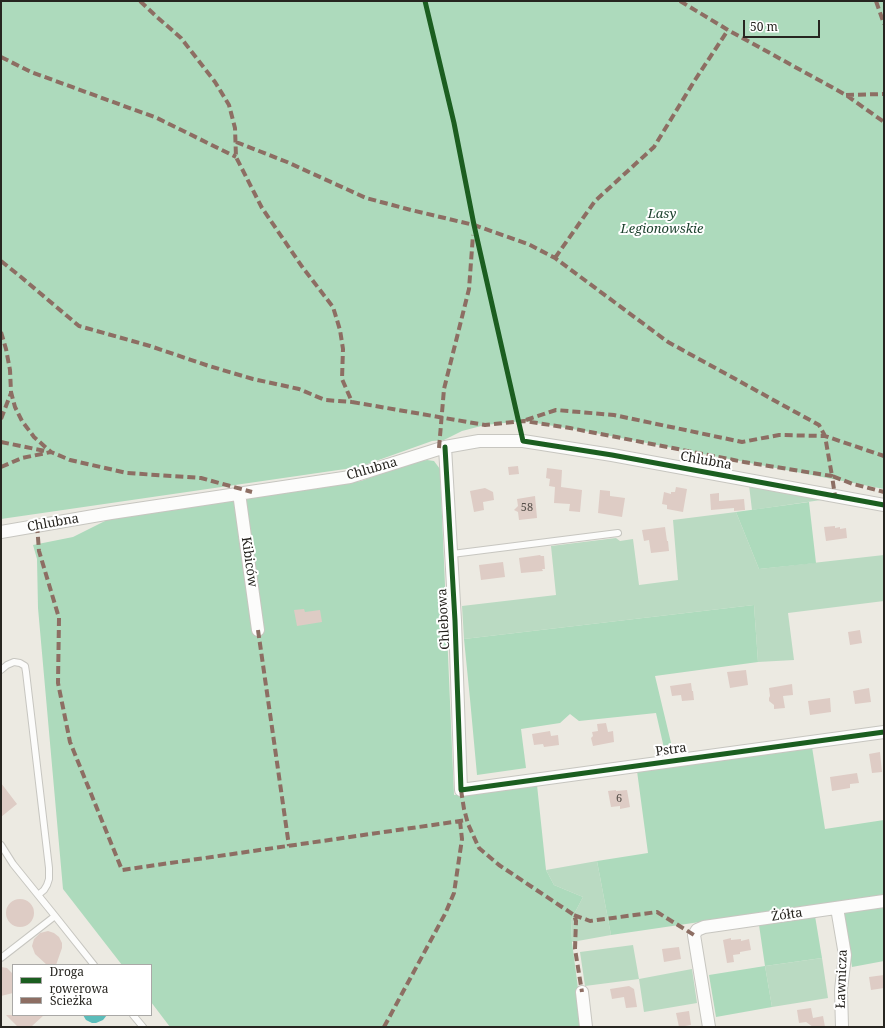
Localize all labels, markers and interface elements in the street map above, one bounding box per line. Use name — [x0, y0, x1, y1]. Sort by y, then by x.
scale bar — [745, 12, 822, 38]
text: 50 m — [750, 18, 778, 35]
park label: Lasy Legionowskie — [621, 206, 703, 237]
street label: Chlubna — [679, 449, 733, 473]
street label: Chlubna — [345, 454, 399, 484]
house number: 58 — [521, 501, 533, 515]
street label: Chlubna — [26, 511, 80, 535]
street label: Kibiców — [238, 536, 260, 588]
street label: Chlebowa — [435, 588, 453, 650]
street label: Pstra — [654, 740, 688, 760]
house number: 6 — [616, 792, 622, 806]
street label: Żółta — [770, 905, 804, 925]
street label: Ławnicza — [833, 949, 851, 1009]
text: Droga rowerowa — [50, 963, 109, 997]
legend — [12, 964, 152, 1016]
text: Ścieżka — [50, 992, 93, 1009]

